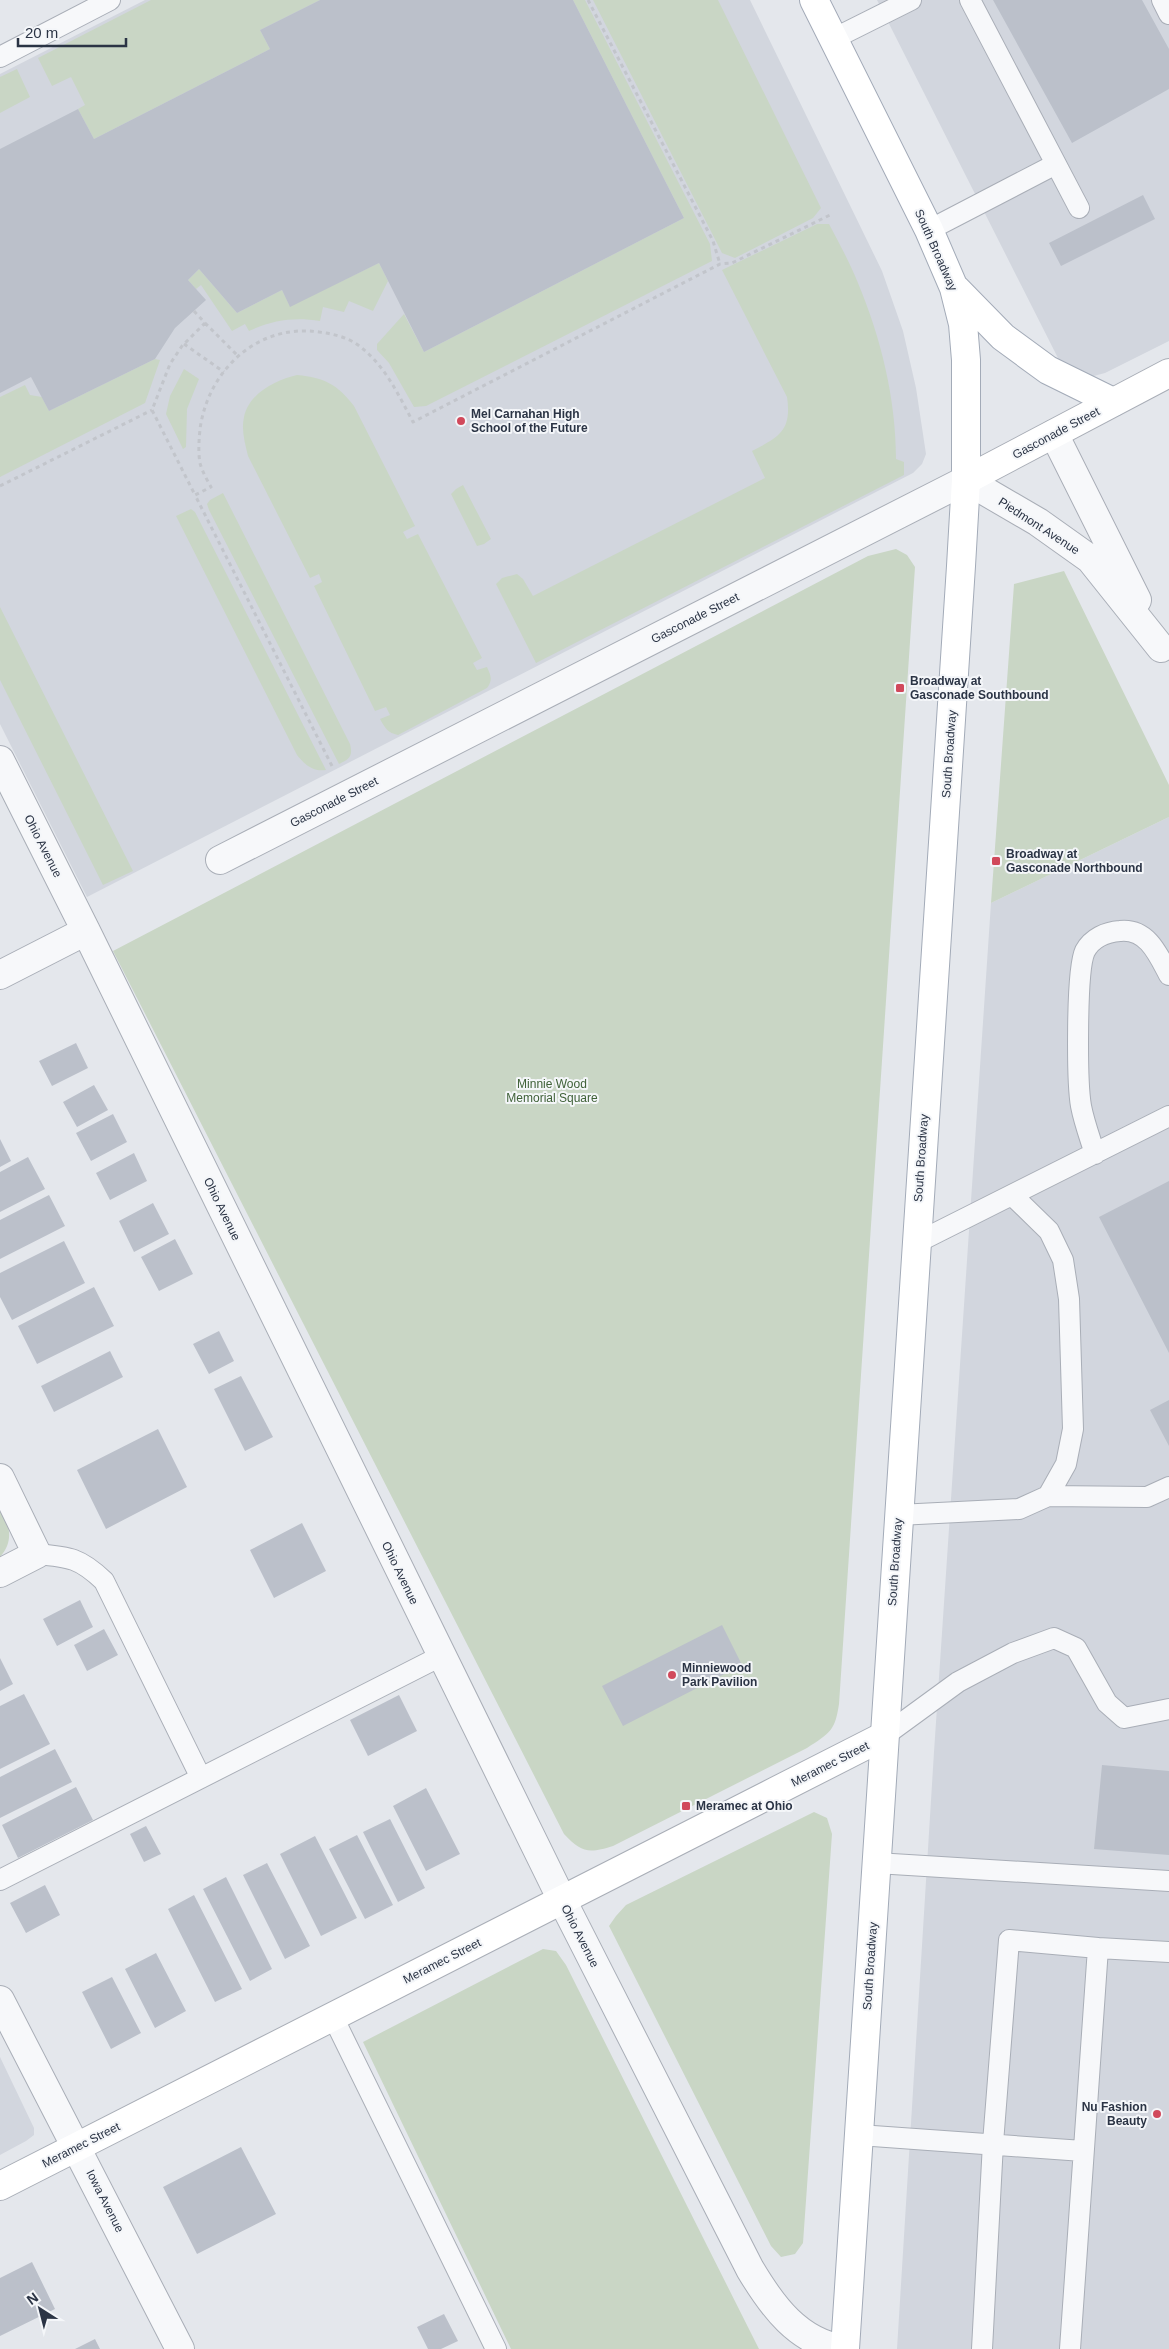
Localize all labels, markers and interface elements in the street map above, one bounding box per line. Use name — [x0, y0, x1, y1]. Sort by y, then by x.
scale bar — [18, 15, 125, 47]
text: 20 m — [25, 24, 58, 41]
street label: South Broadway — [912, 207, 960, 293]
street label: Gasconade Street — [1010, 404, 1103, 462]
place label: Mel Carnahan High School of the Future — [471, 407, 588, 435]
marker: Mel Carnahan High School of the Future — [455, 415, 467, 427]
street label: Piedmont Avenue — [996, 495, 1082, 558]
street label: Gasconade Street — [649, 590, 742, 646]
place label: Broadway at Gasconade Southbound — [910, 674, 1049, 702]
marker: Broadway at Gasconade Southbound — [894, 682, 906, 694]
street label: South Broadway — [939, 710, 959, 798]
street label: Gasconade Street — [288, 774, 381, 830]
street label: Ohio Avenue — [21, 812, 65, 880]
place label: Broadway at Gasconade Northbound — [1006, 847, 1143, 875]
marker: Broadway at Gasconade Northbound — [990, 855, 1002, 867]
park label: Minnie Wood Memorial Square — [506, 1077, 598, 1105]
street label: South Broadway — [911, 1114, 931, 1202]
street label: Ohio Avenue — [201, 1175, 243, 1243]
street label: South Broadway — [885, 1518, 905, 1606]
street label: Ohio Avenue — [379, 1539, 421, 1607]
place label: Minniewood Park Pavilion — [682, 1661, 757, 1689]
marker: Minniewood Park Pavilion — [666, 1669, 678, 1681]
street label: Meramec Street — [789, 1738, 872, 1790]
place label: Meramec at Ohio — [696, 1799, 793, 1813]
marker: Meramec at Ohio — [680, 1800, 692, 1812]
street label: Ohio Avenue — [558, 1902, 602, 1970]
street label: South Broadway — [860, 1922, 880, 2010]
street label: Meramec Street — [401, 1935, 484, 1987]
place label: Nu Fashion Beauty — [1082, 2100, 1147, 2128]
marker: Nu Fashion Beauty — [1151, 2108, 1163, 2120]
street label: Meramec Street — [40, 2119, 123, 2171]
street label: Iowa Avenue — [83, 2167, 127, 2235]
north arrow — [15, 2284, 65, 2334]
text: N — [24, 2289, 41, 2308]

